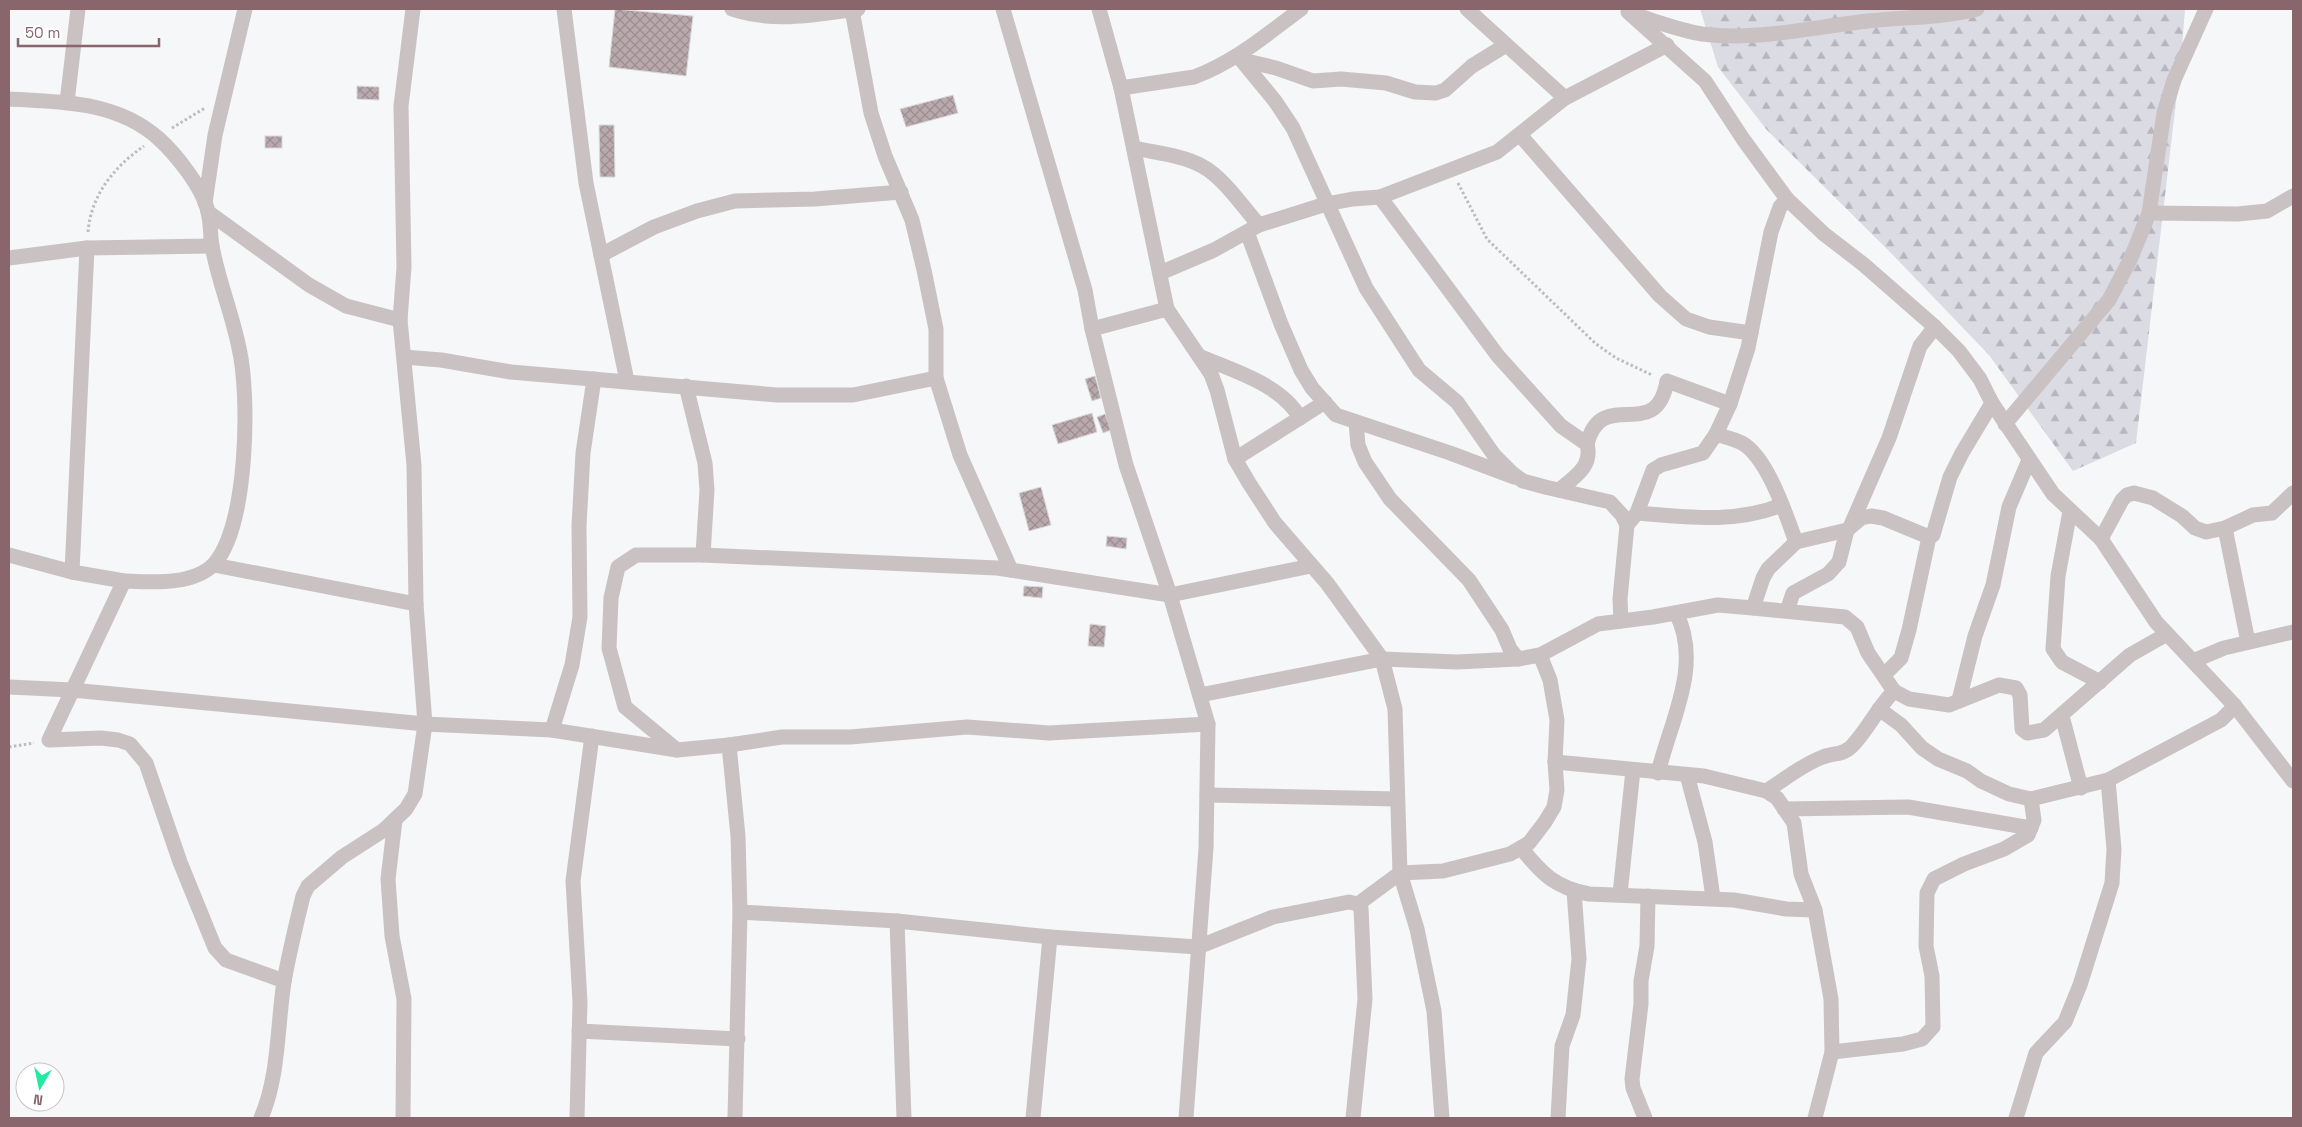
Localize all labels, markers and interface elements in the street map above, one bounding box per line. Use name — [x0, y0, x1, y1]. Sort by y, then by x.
scale bar — [18, 15, 159, 47]
text: 50 m — [25, 23, 60, 42]
north arrow — [15, 1062, 65, 1112]
text: N — [32, 1090, 44, 1109]

